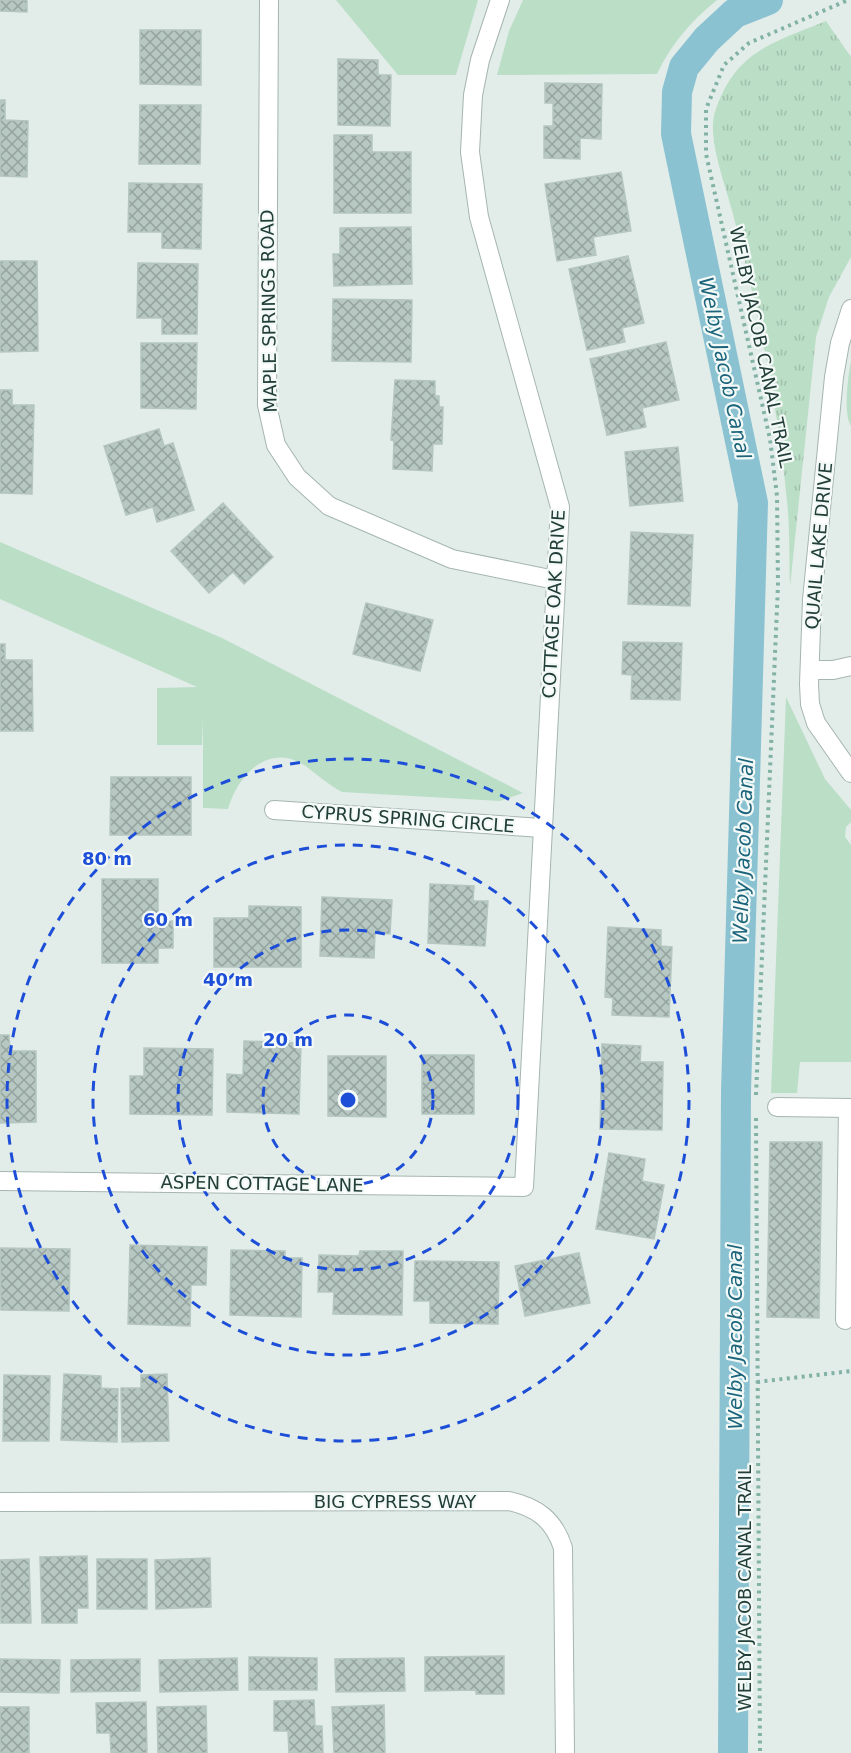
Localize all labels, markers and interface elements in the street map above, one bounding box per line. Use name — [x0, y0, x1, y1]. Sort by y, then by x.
street label: MAPLE SPRINGS ROAD — [256, 209, 281, 413]
street label: WELBY JACOB CANAL TRAIL — [726, 224, 797, 469]
water label: Welby Jacob Canal — [694, 275, 756, 462]
street label: QUAIL LAKE DRIVE — [801, 461, 836, 630]
street label: COTTAGE OAK DRIVE — [538, 509, 569, 699]
water label: Welby Jacob Canal — [728, 757, 758, 944]
street label: CYPRUS SPRING CIRCLE — [301, 801, 515, 836]
text: 80 m — [82, 848, 132, 869]
text: 60 m — [143, 909, 193, 930]
text: 40 m — [203, 969, 253, 990]
text: 20 m — [263, 1029, 313, 1050]
centre of rings — [338, 1090, 358, 1110]
street label: ASPEN COTTAGE LANE — [160, 1171, 364, 1196]
water label: Welby Jacob Canal — [723, 1244, 747, 1430]
street label: WELBY JACOB CANAL TRAIL — [734, 1465, 755, 1711]
street label: BIG CYPRESS WAY — [314, 1491, 477, 1512]

